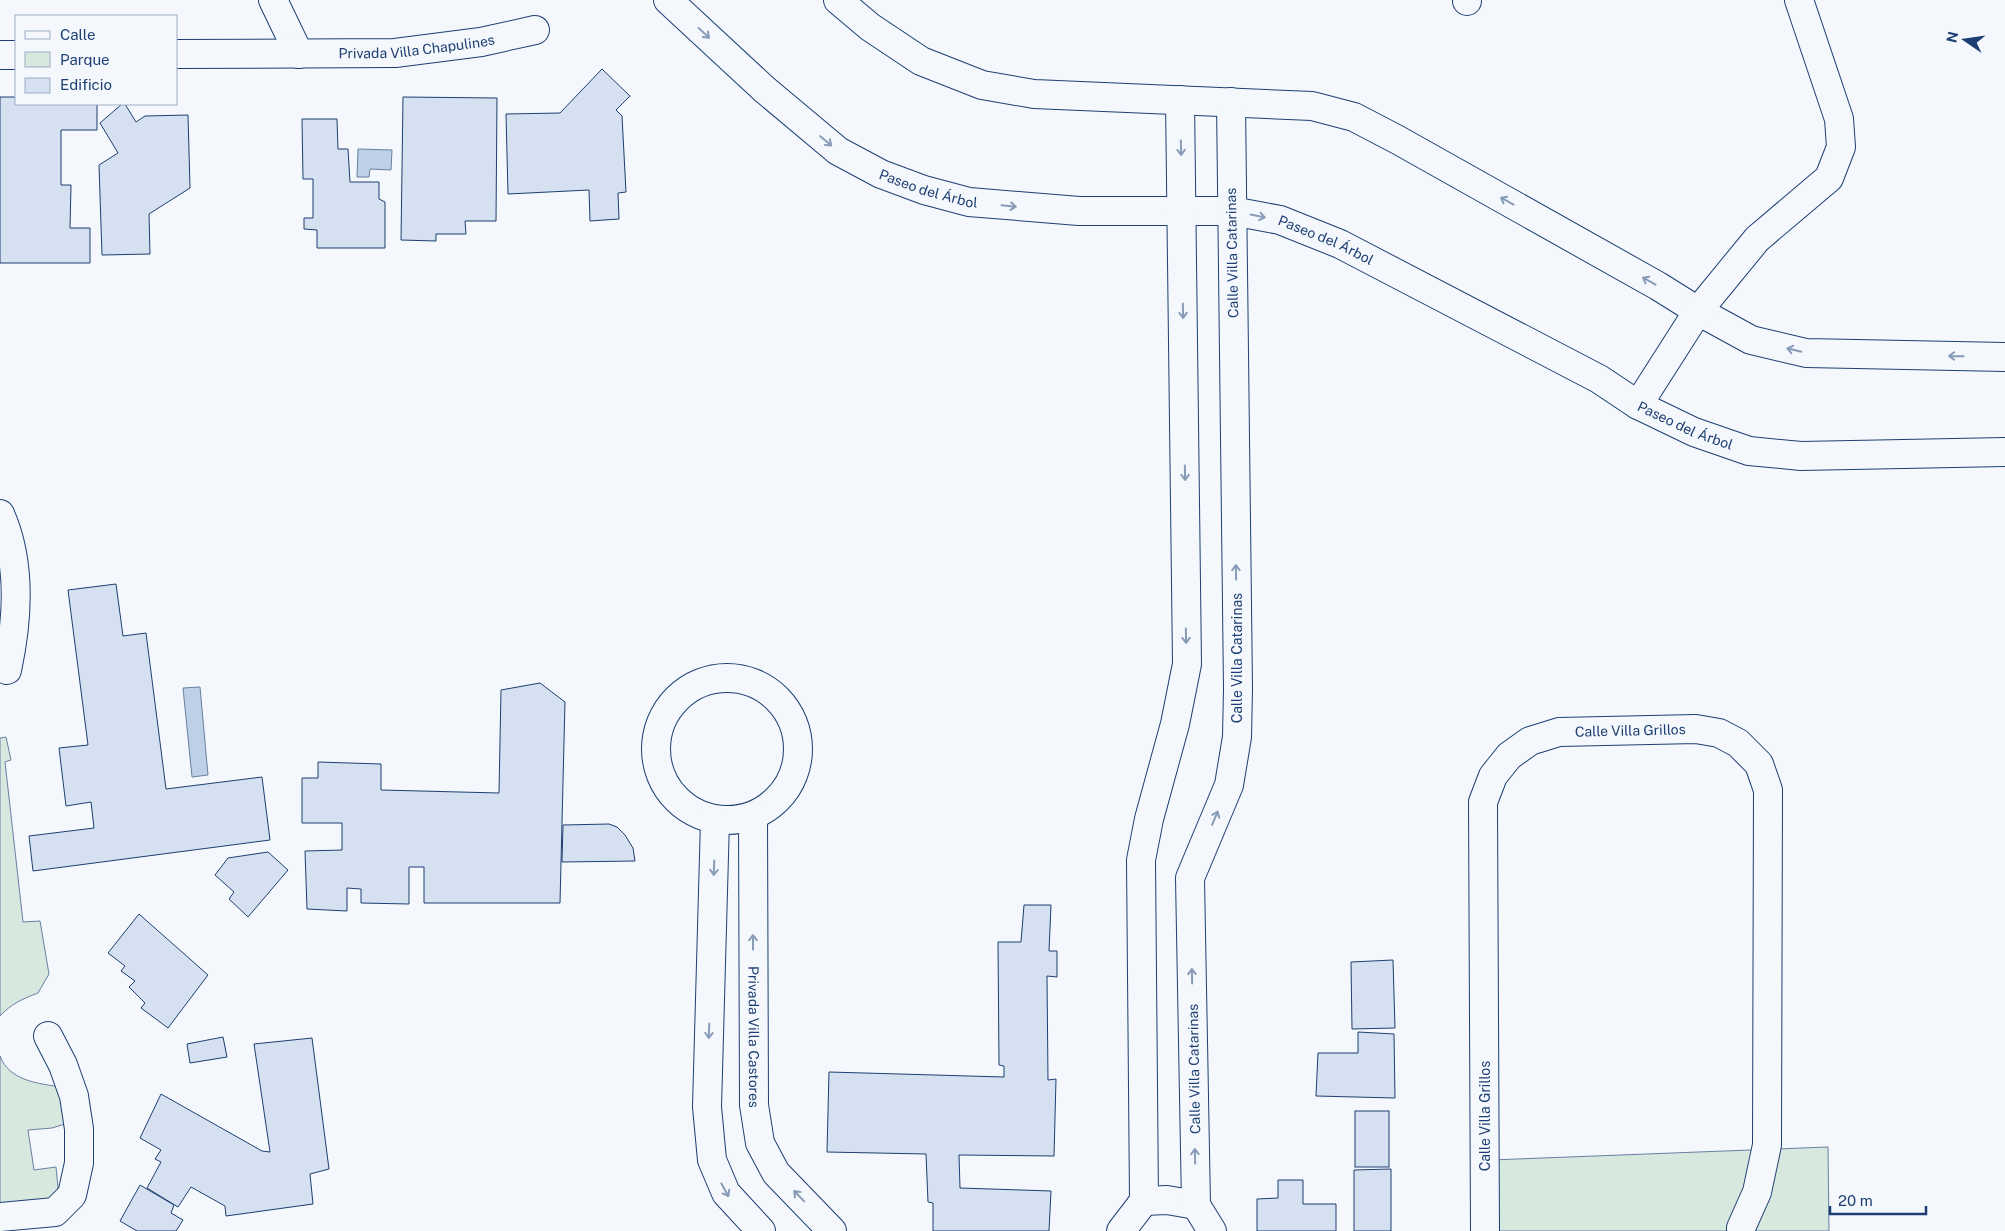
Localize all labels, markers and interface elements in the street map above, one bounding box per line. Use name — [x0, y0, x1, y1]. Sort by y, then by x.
legend — [15, 15, 178, 105]
north arrow — [1940, 15, 1990, 65]
text: Calle — [60, 26, 96, 43]
one-way arrow — [697, 27, 710, 39]
text: N — [1943, 30, 1961, 44]
street label: Privada Villa Chapulines — [338, 31, 496, 61]
text: Parque — [60, 51, 110, 68]
text: Edificio — [60, 76, 112, 93]
one-way arrow — [819, 135, 832, 146]
one-way arrow — [1176, 140, 1186, 156]
street label: Paseo del Árbol — [877, 166, 978, 211]
street label: Calle Villa Catarinas — [1223, 188, 1241, 318]
one-way arrow — [1500, 196, 1515, 205]
one-way arrow — [1001, 201, 1017, 211]
one-way arrow — [1250, 212, 1266, 221]
street label: Paseo del Árbol — [1276, 212, 1376, 268]
one-way arrow — [1641, 276, 1656, 286]
one-way arrow — [1178, 302, 1188, 319]
one-way arrow — [1787, 345, 1803, 354]
one-way arrow — [1949, 351, 1965, 361]
street label: Paseo del Árbol — [1635, 398, 1735, 453]
one-way arrow — [1180, 465, 1189, 481]
one-way arrow — [1231, 564, 1241, 580]
street label: Calle Villa Catarinas — [1229, 593, 1245, 723]
one-way arrow — [1181, 628, 1191, 644]
street label: Calle Villa Grillos — [1575, 721, 1686, 740]
one-way arrow — [1211, 811, 1220, 826]
one-way arrow — [709, 860, 719, 876]
one-way arrow — [749, 934, 758, 950]
street label: Privada Villa Castores — [746, 966, 762, 1108]
one-way arrow — [1187, 968, 1197, 984]
street label: Calle Villa Catarinas — [1185, 1004, 1203, 1134]
one-way arrow — [705, 1023, 714, 1039]
street label: Calle Villa Grillos — [1477, 1061, 1493, 1171]
one-way arrow — [1190, 1148, 1200, 1164]
one-way arrow — [721, 1183, 731, 1197]
scale bar — [1830, 1184, 1926, 1216]
one-way arrow — [793, 1190, 805, 1202]
text: 20 m — [1838, 1192, 1873, 1209]

